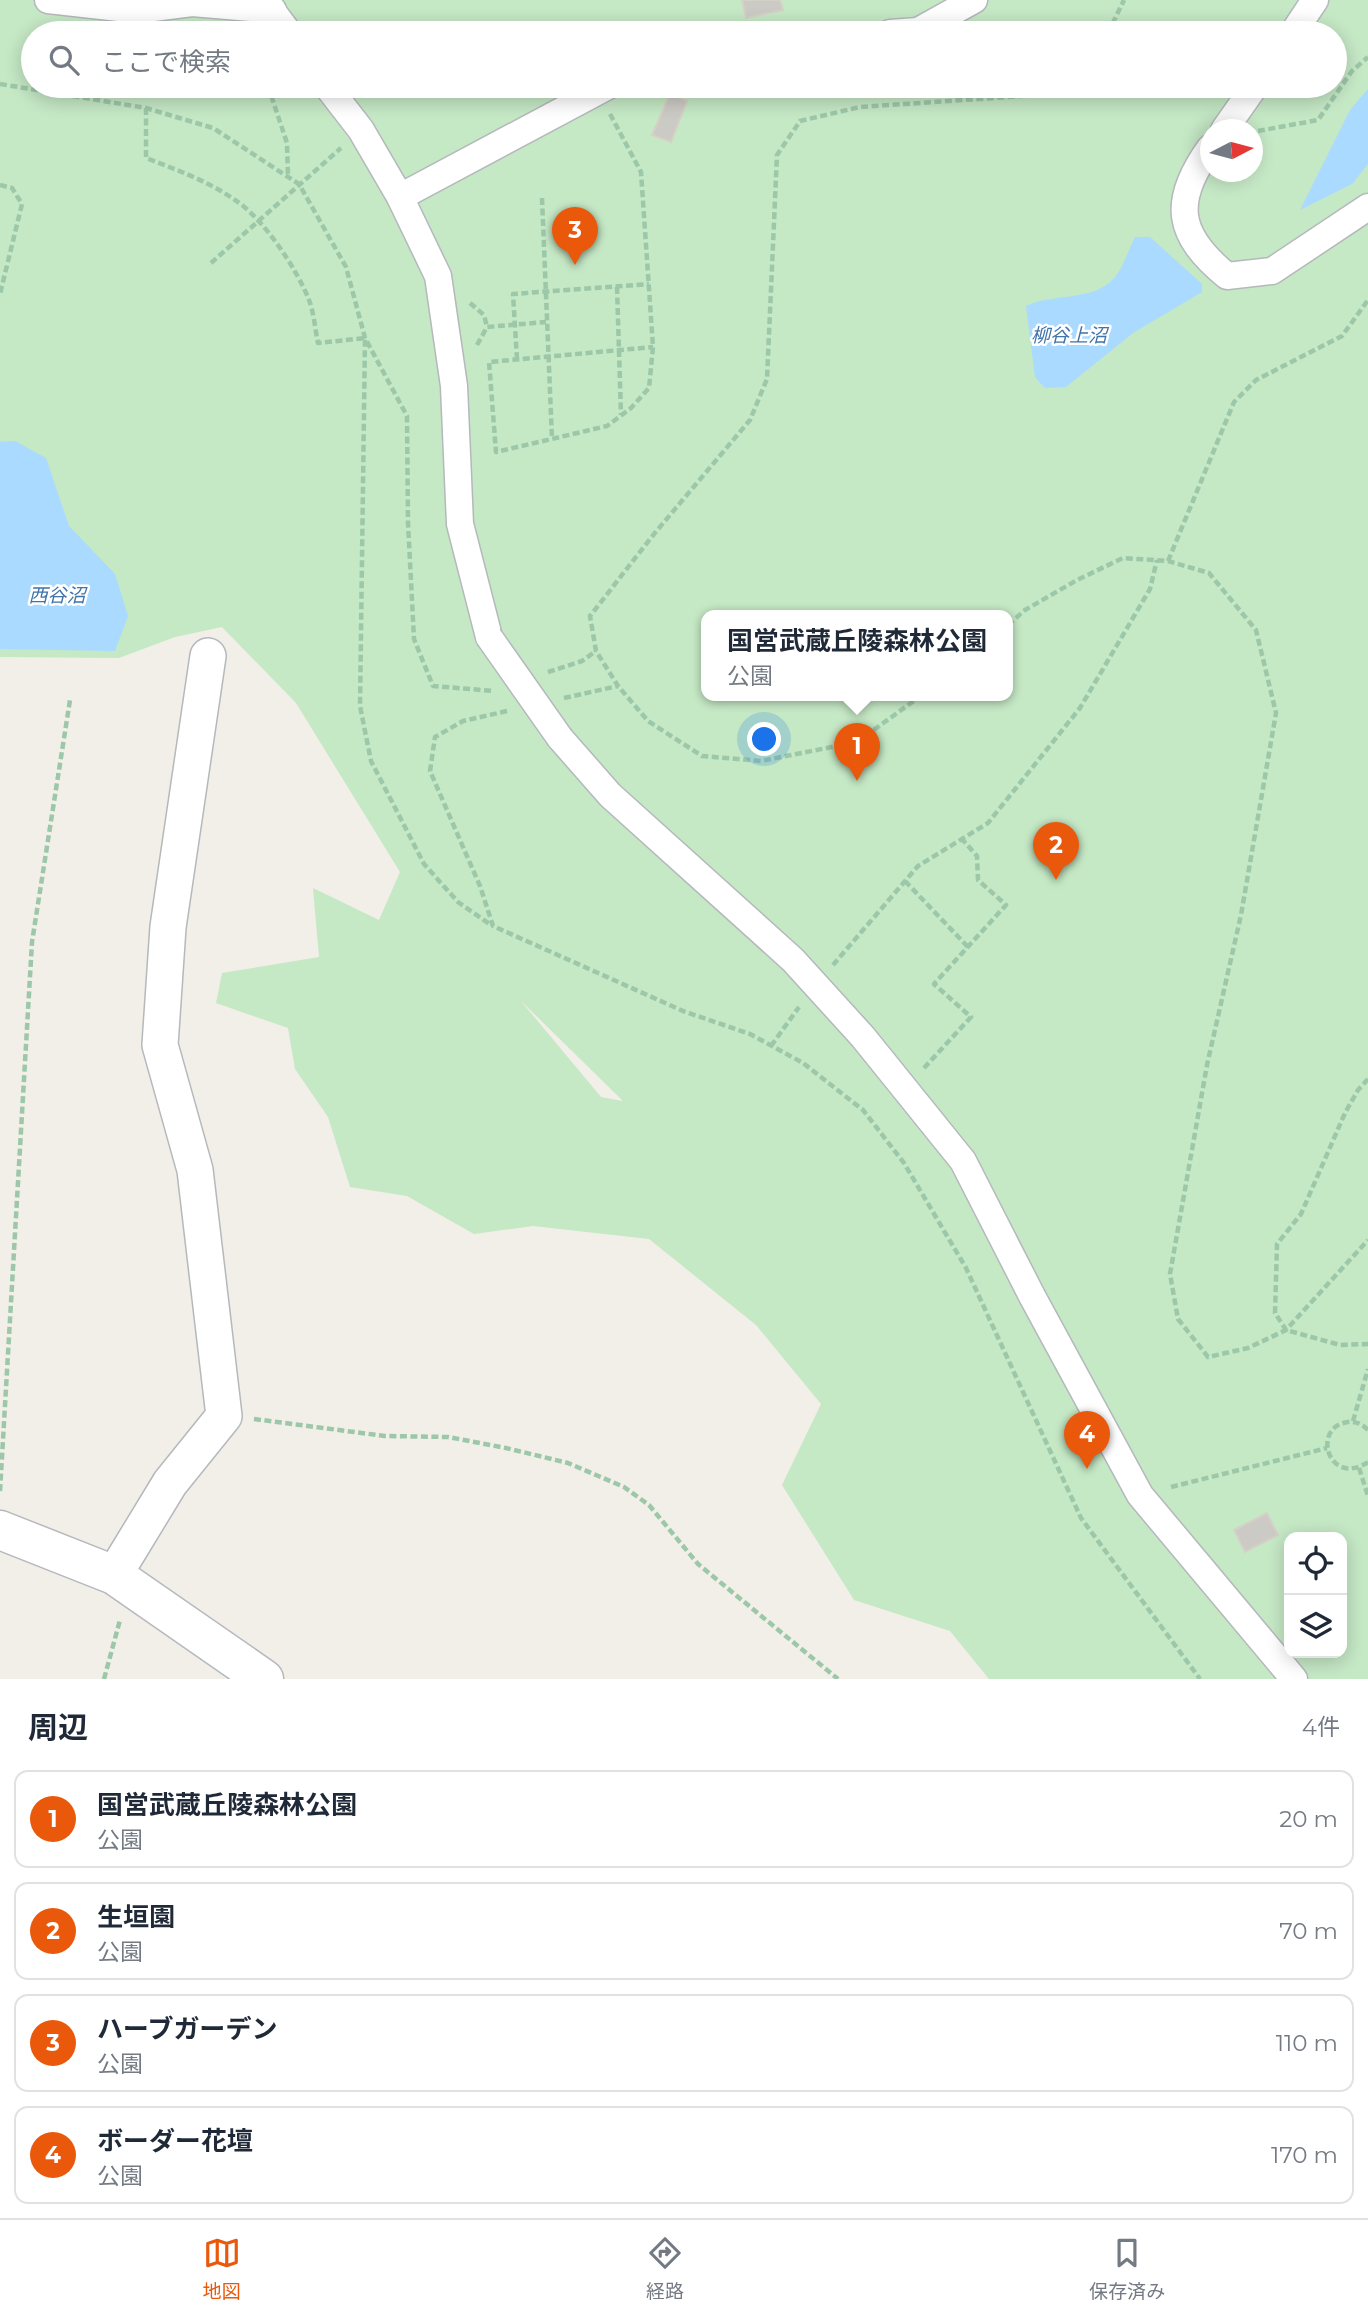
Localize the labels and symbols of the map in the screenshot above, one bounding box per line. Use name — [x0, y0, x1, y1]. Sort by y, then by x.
north arrow — [1200, 119, 1263, 182]
pin: 3 — [552, 207, 598, 265]
water label: 柳谷上沼 — [1031, 324, 1110, 347]
water label: 西谷沼 — [28, 584, 88, 607]
your location — [747, 722, 781, 756]
pin: 1 — [834, 723, 880, 781]
pin: 2 — [1033, 822, 1079, 880]
pin: 4 — [1064, 1411, 1110, 1469]

